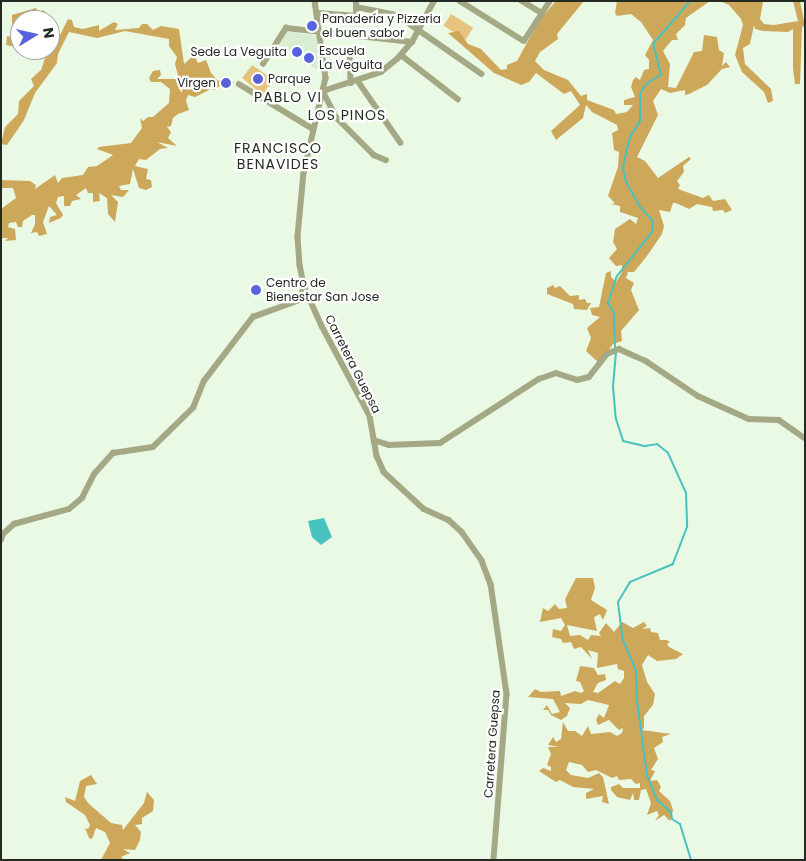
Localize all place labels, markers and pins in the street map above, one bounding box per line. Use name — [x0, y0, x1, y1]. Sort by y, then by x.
place label: Panadería y Pizzeria el buen sabor — [322, 12, 441, 40]
marker: Panadería y Pizzeria el buen sabor — [306, 20, 318, 32]
place label: Escuela La Veguita — [319, 44, 382, 72]
place label: Sede La Veguita — [190, 45, 287, 59]
marker: Sede La Veguita — [291, 46, 303, 58]
marker: Escuela La Veguita — [303, 52, 315, 64]
place label: Parque — [268, 72, 311, 86]
marker: Parque — [252, 73, 264, 85]
place label: Virgen — [177, 76, 216, 90]
marker: Virgen — [220, 77, 232, 89]
place label: Centro de Bienestar San Jose — [266, 276, 379, 304]
marker: Centro de Bienestar San Jose — [250, 284, 262, 296]

